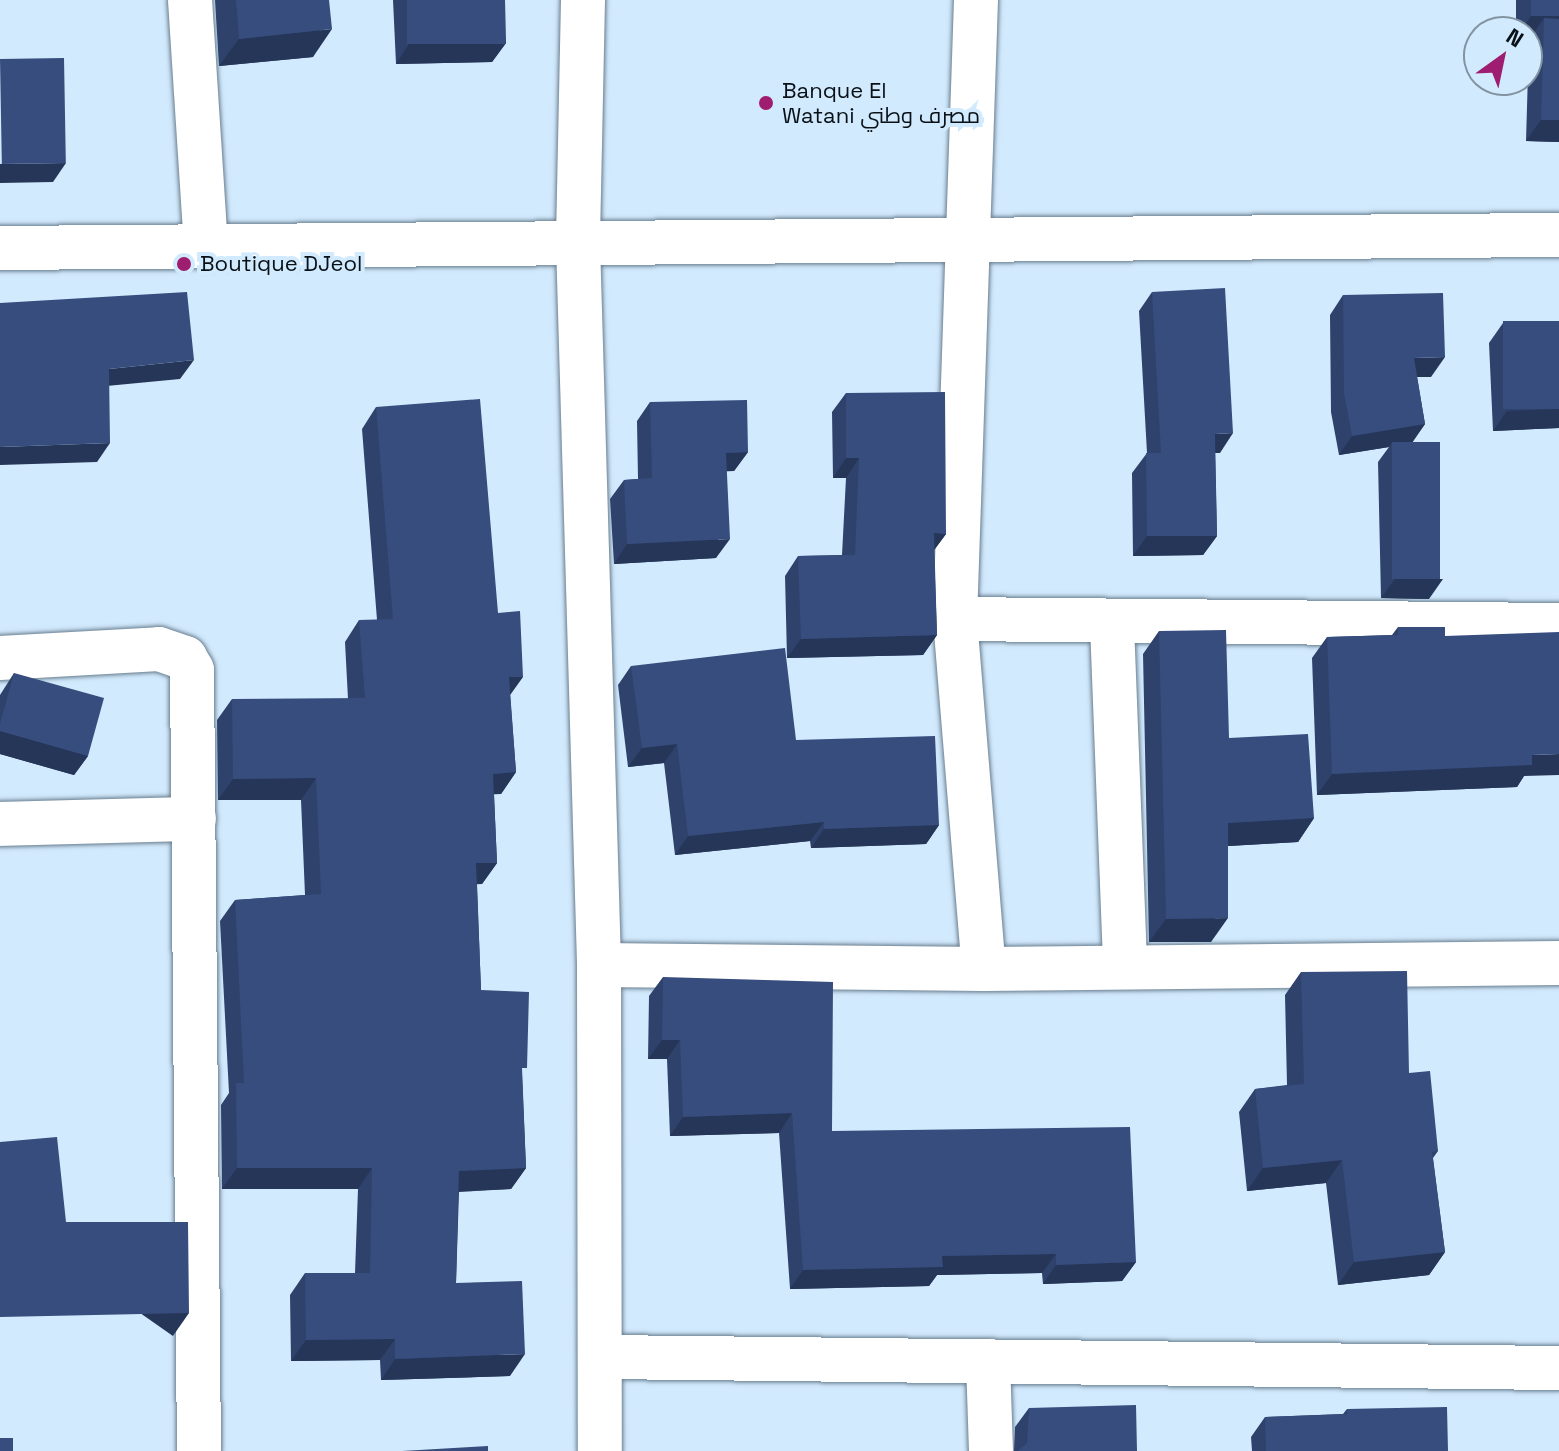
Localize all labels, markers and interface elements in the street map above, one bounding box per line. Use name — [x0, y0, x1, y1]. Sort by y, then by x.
north arrow — [1463, 16, 1543, 96]
text: N — [1501, 22, 1529, 53]
place label: Banque El Watani مصرف وطني — [782, 77, 980, 128]
marker: Banque El Watani مصرف وطني — [757, 94, 775, 112]
place label: Boutique DJeol — [200, 251, 362, 277]
marker: Boutique DJeol — [175, 255, 193, 273]

